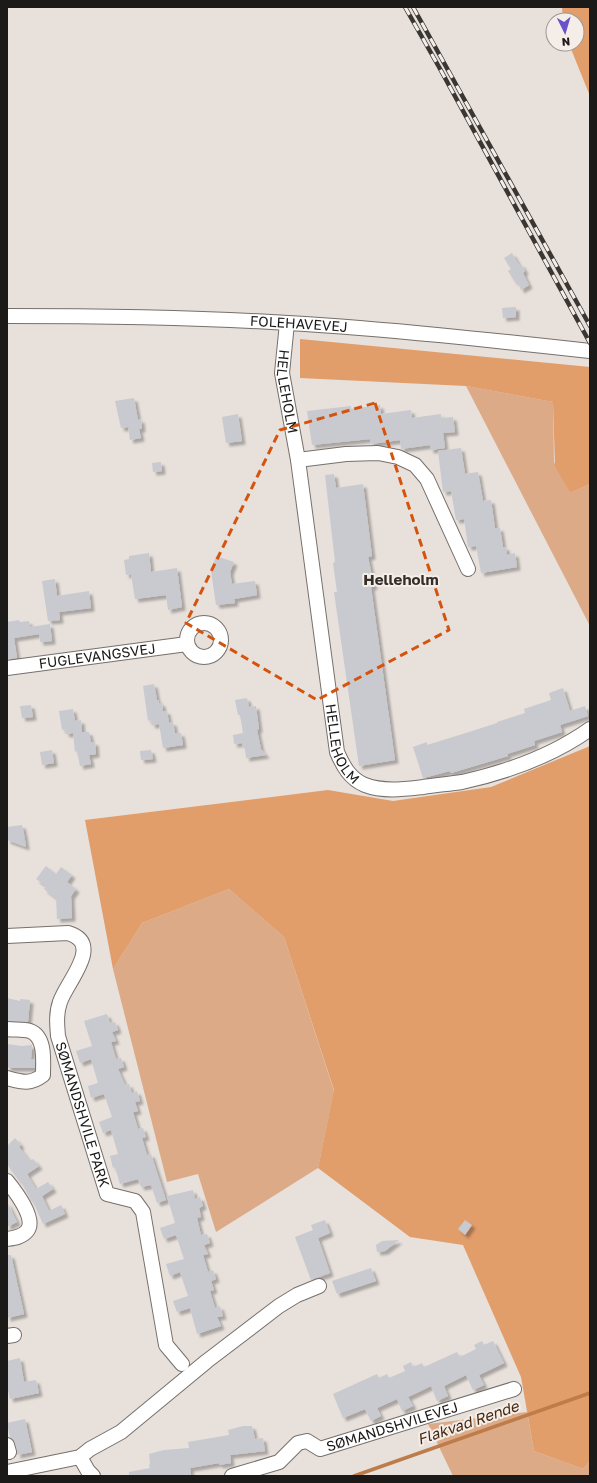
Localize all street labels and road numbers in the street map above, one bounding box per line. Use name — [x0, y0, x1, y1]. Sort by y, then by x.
street label: FOLEHAVEVEJ — [250, 312, 348, 335]
street label: HELLEHOLM — [274, 349, 302, 435]
street label: FUGLEVANGSVEJ — [38, 639, 157, 672]
street label: HELLEHOLM — [323, 703, 363, 787]
street label: SØMANDSHVILE PARK — [52, 1040, 113, 1190]
street label: SØMANDSHVILEVEJ — [324, 1398, 460, 1455]

